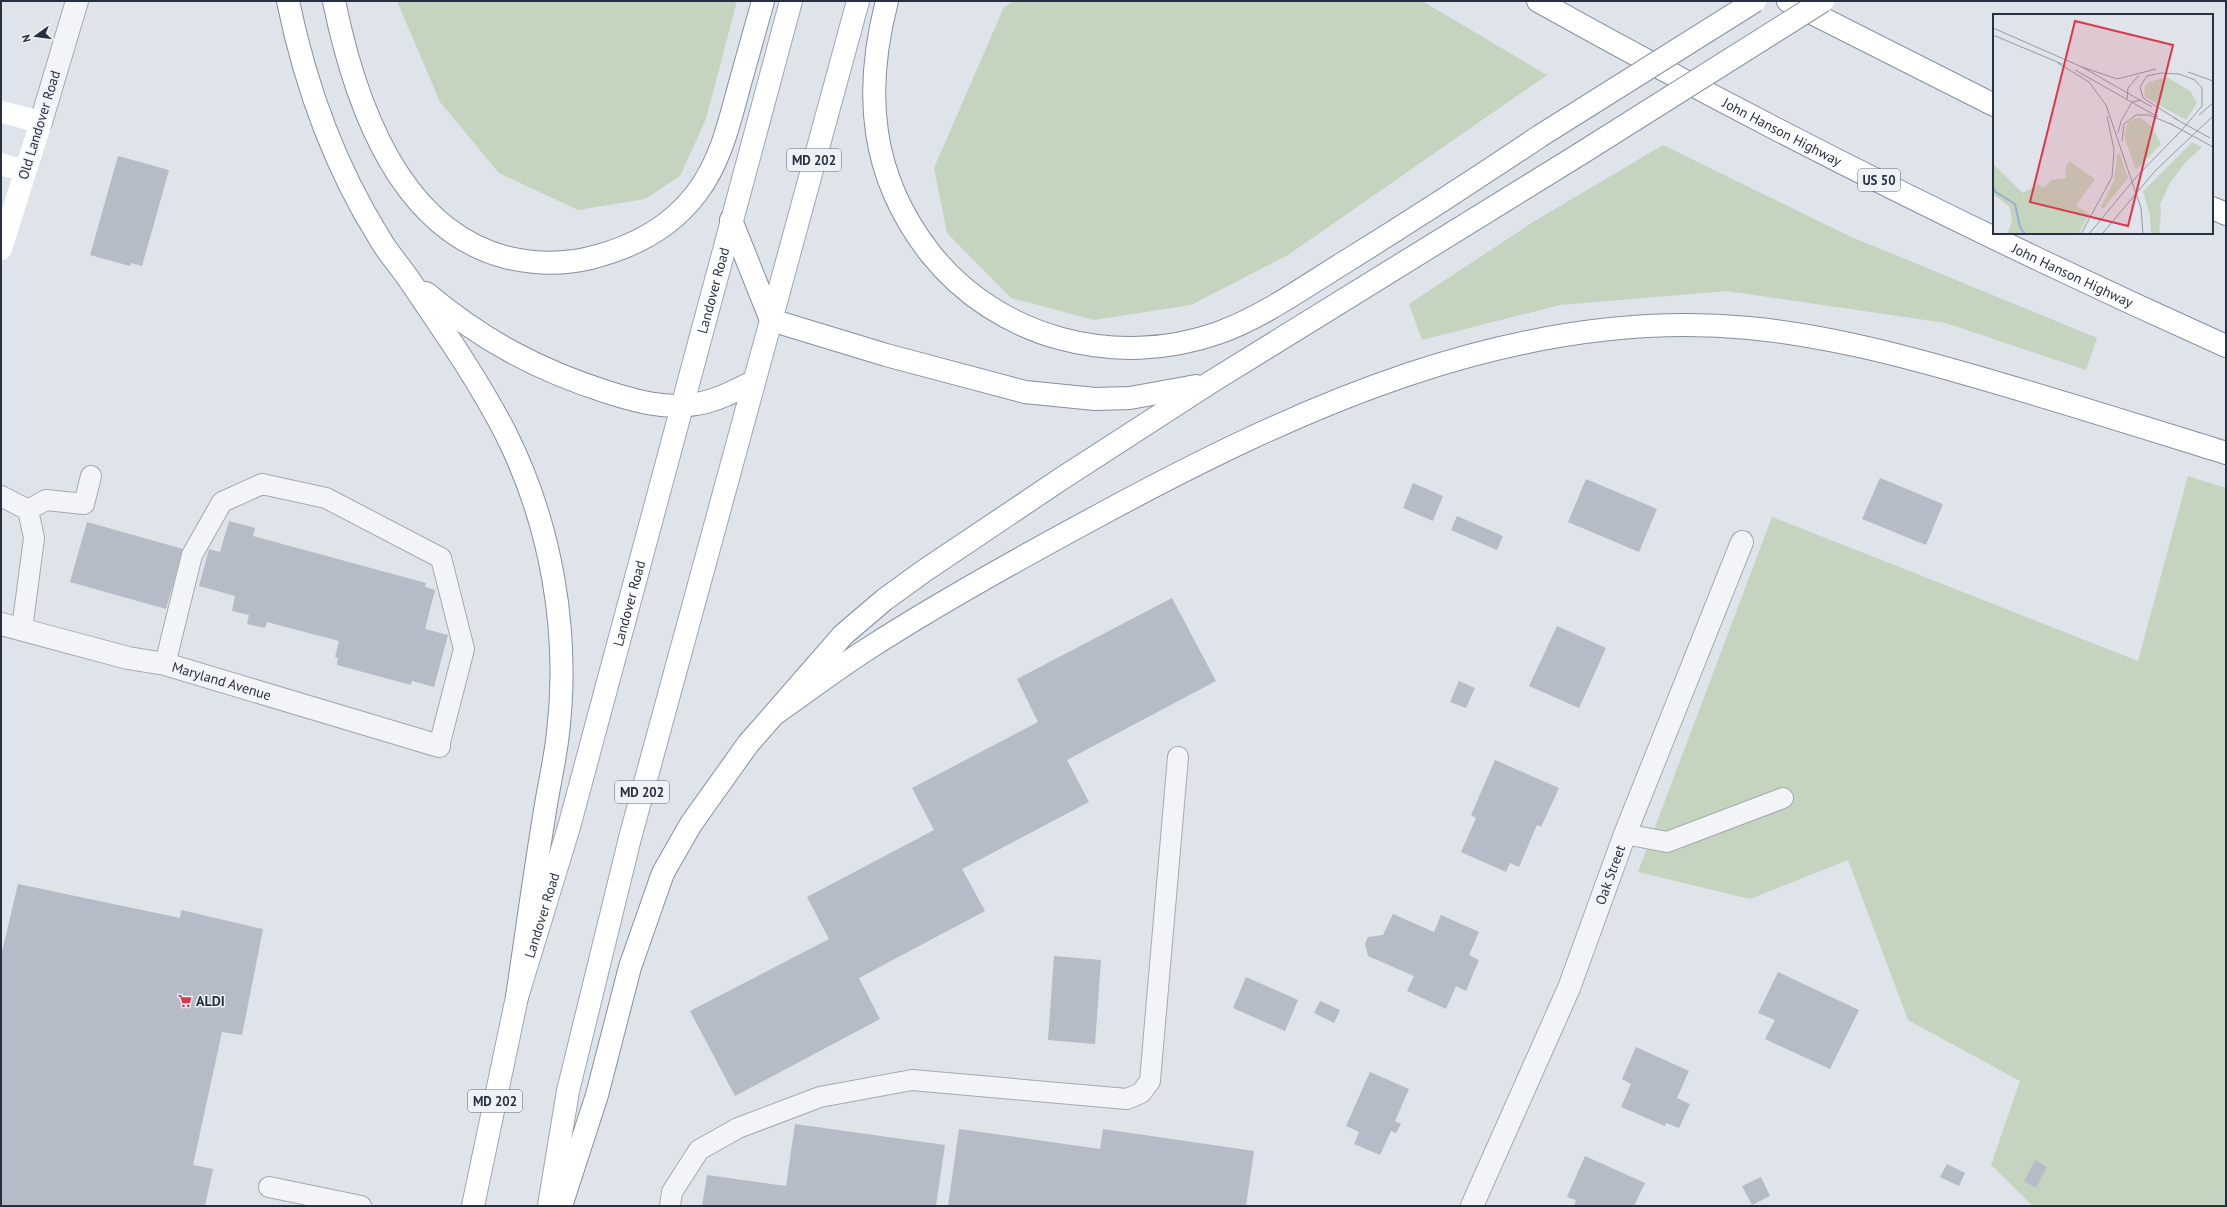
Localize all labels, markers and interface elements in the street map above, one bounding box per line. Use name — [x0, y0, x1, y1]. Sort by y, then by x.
inset map — [1993, 14, 2213, 234]
north arrow — [16, 16, 56, 56]
text: N — [19, 33, 34, 44]
street label: Old Landover Road — [14, 68, 64, 182]
street label: John Hanson Highway — [1719, 93, 1845, 170]
road number: MD 202 — [787, 149, 841, 171]
road number: US 50 — [1858, 169, 1900, 191]
street label: John Hanson Highway — [2008, 239, 2136, 312]
street label: Landover Road — [693, 245, 733, 335]
street label: Landover Road — [609, 558, 649, 648]
street label: Maryland Avenue — [170, 658, 273, 704]
road number: MD 202 — [615, 781, 669, 803]
street label: Oak Street — [1591, 842, 1629, 907]
street label: Landover Road — [520, 870, 564, 960]
place label: ALDI — [196, 992, 225, 1010]
supermarket icon: ALDI — [177, 993, 193, 1009]
road number: MD 202 — [468, 1090, 522, 1112]

